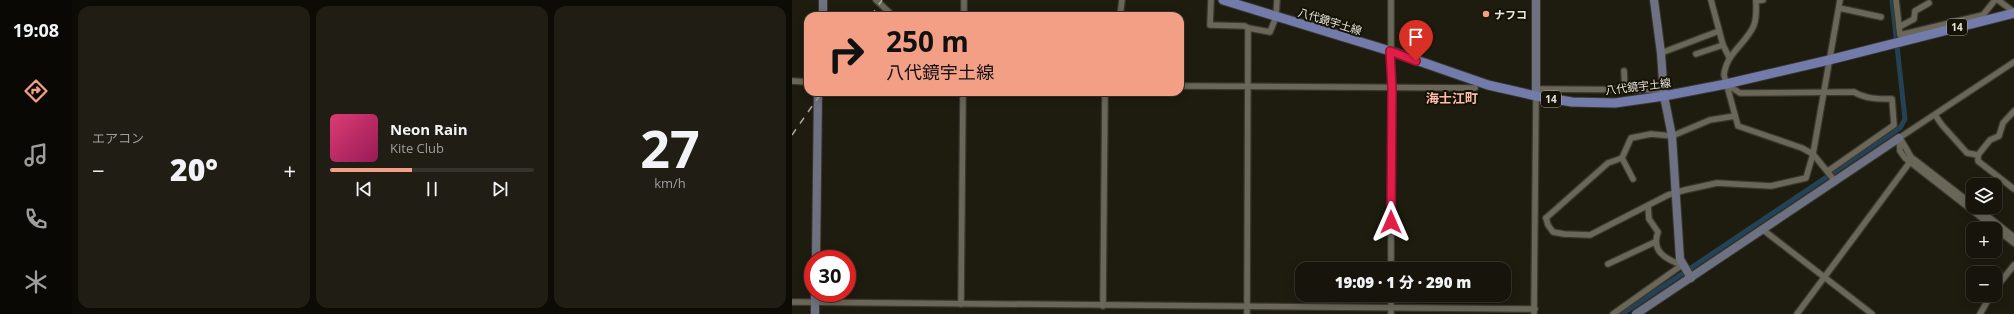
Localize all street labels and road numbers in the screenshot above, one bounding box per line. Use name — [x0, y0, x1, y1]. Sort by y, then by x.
street label: 八代鏡宇土線 — [1296, 4, 1364, 38]
road number: 14 — [1947, 19, 1967, 35]
street label: 八代鏡宇土線 — [1604, 75, 1672, 97]
road number: 14 — [1541, 91, 1561, 107]

